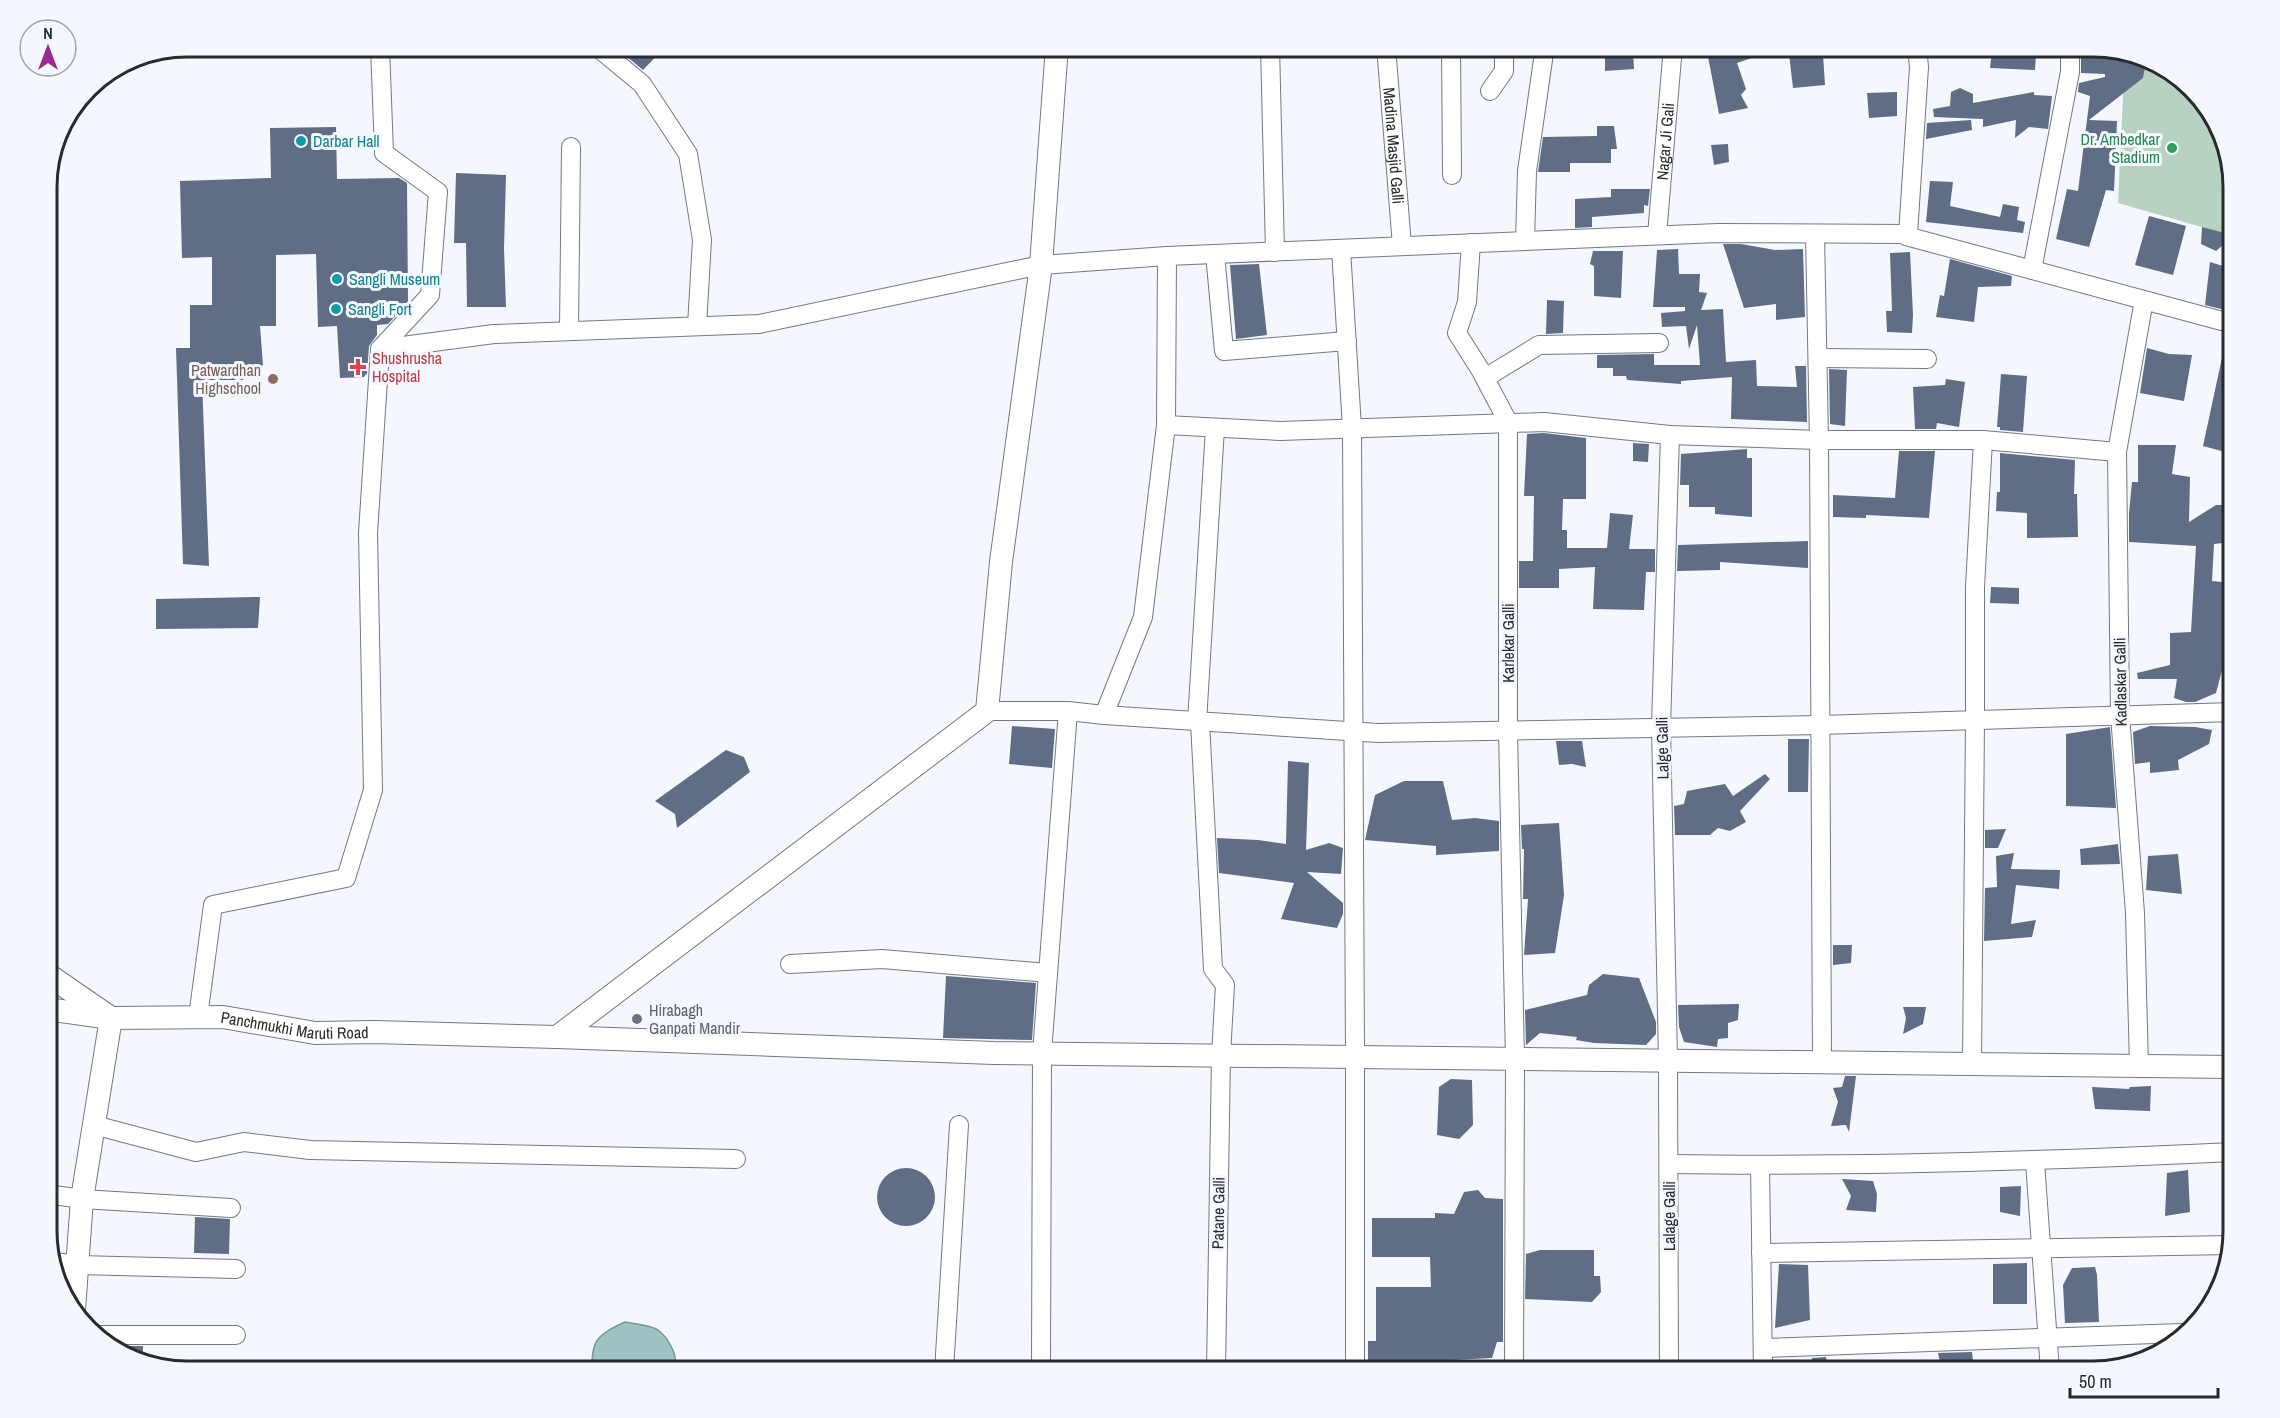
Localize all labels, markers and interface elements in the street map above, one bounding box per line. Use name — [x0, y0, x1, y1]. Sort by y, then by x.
north arrow — [18, 18, 78, 78]
text: N — [43, 22, 53, 44]
street label: Madina Masjid Galli — [1378, 87, 1410, 205]
street label: Nagar Ji Gali — [1651, 102, 1679, 181]
place label: Dr. Ambedkar Stadium — [2081, 128, 2161, 168]
place label: Darbar Hall — [313, 130, 379, 152]
marker: Darbar Hall — [294, 134, 308, 148]
marker: Dr. Ambedkar Stadium — [2165, 141, 2179, 155]
place label: Sangli Museum — [349, 268, 440, 290]
marker: Sangli Museum — [330, 272, 344, 286]
place label: Sangli Fort — [348, 298, 412, 320]
marker: Sangli Fort — [329, 302, 343, 316]
place label: Shushrusha Hospital — [372, 347, 443, 387]
marker: Shushrusha Hospital — [349, 358, 367, 376]
place label: Patwardhan Highschool — [191, 359, 261, 399]
marker: Patwardhan Highschool — [266, 372, 280, 386]
street label: Karlekar Galli — [1497, 603, 1519, 683]
street label: Kadlaskar Galli — [2108, 637, 2132, 727]
street label: Lalge Galli — [1650, 716, 1674, 780]
place label: Hirabagh Ganpati Mandir — [649, 999, 741, 1039]
street label: Panchmukhi Maruti Road — [219, 1006, 369, 1044]
marker: Hirabagh Ganpati Mandir — [630, 1012, 644, 1026]
street label: Patane Galli — [1206, 1177, 1230, 1249]
street label: Lalage Galli — [1658, 1181, 1680, 1251]
scale bar — [2070, 1361, 2218, 1399]
text: 50 m — [2079, 1369, 2112, 1394]

